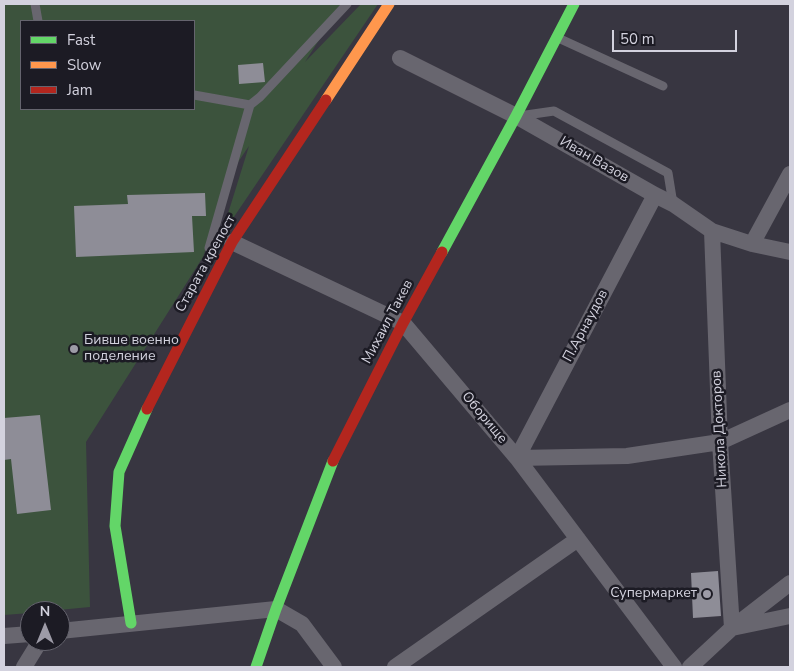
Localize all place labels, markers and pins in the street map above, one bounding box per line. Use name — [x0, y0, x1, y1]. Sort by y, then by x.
place label: Бивше военно поделение — [84, 333, 179, 366]
marker: Бивше военно поделение — [68, 343, 80, 355]
place label: Супермаркет — [610, 586, 697, 602]
marker: Супермаркет — [701, 588, 713, 600]

